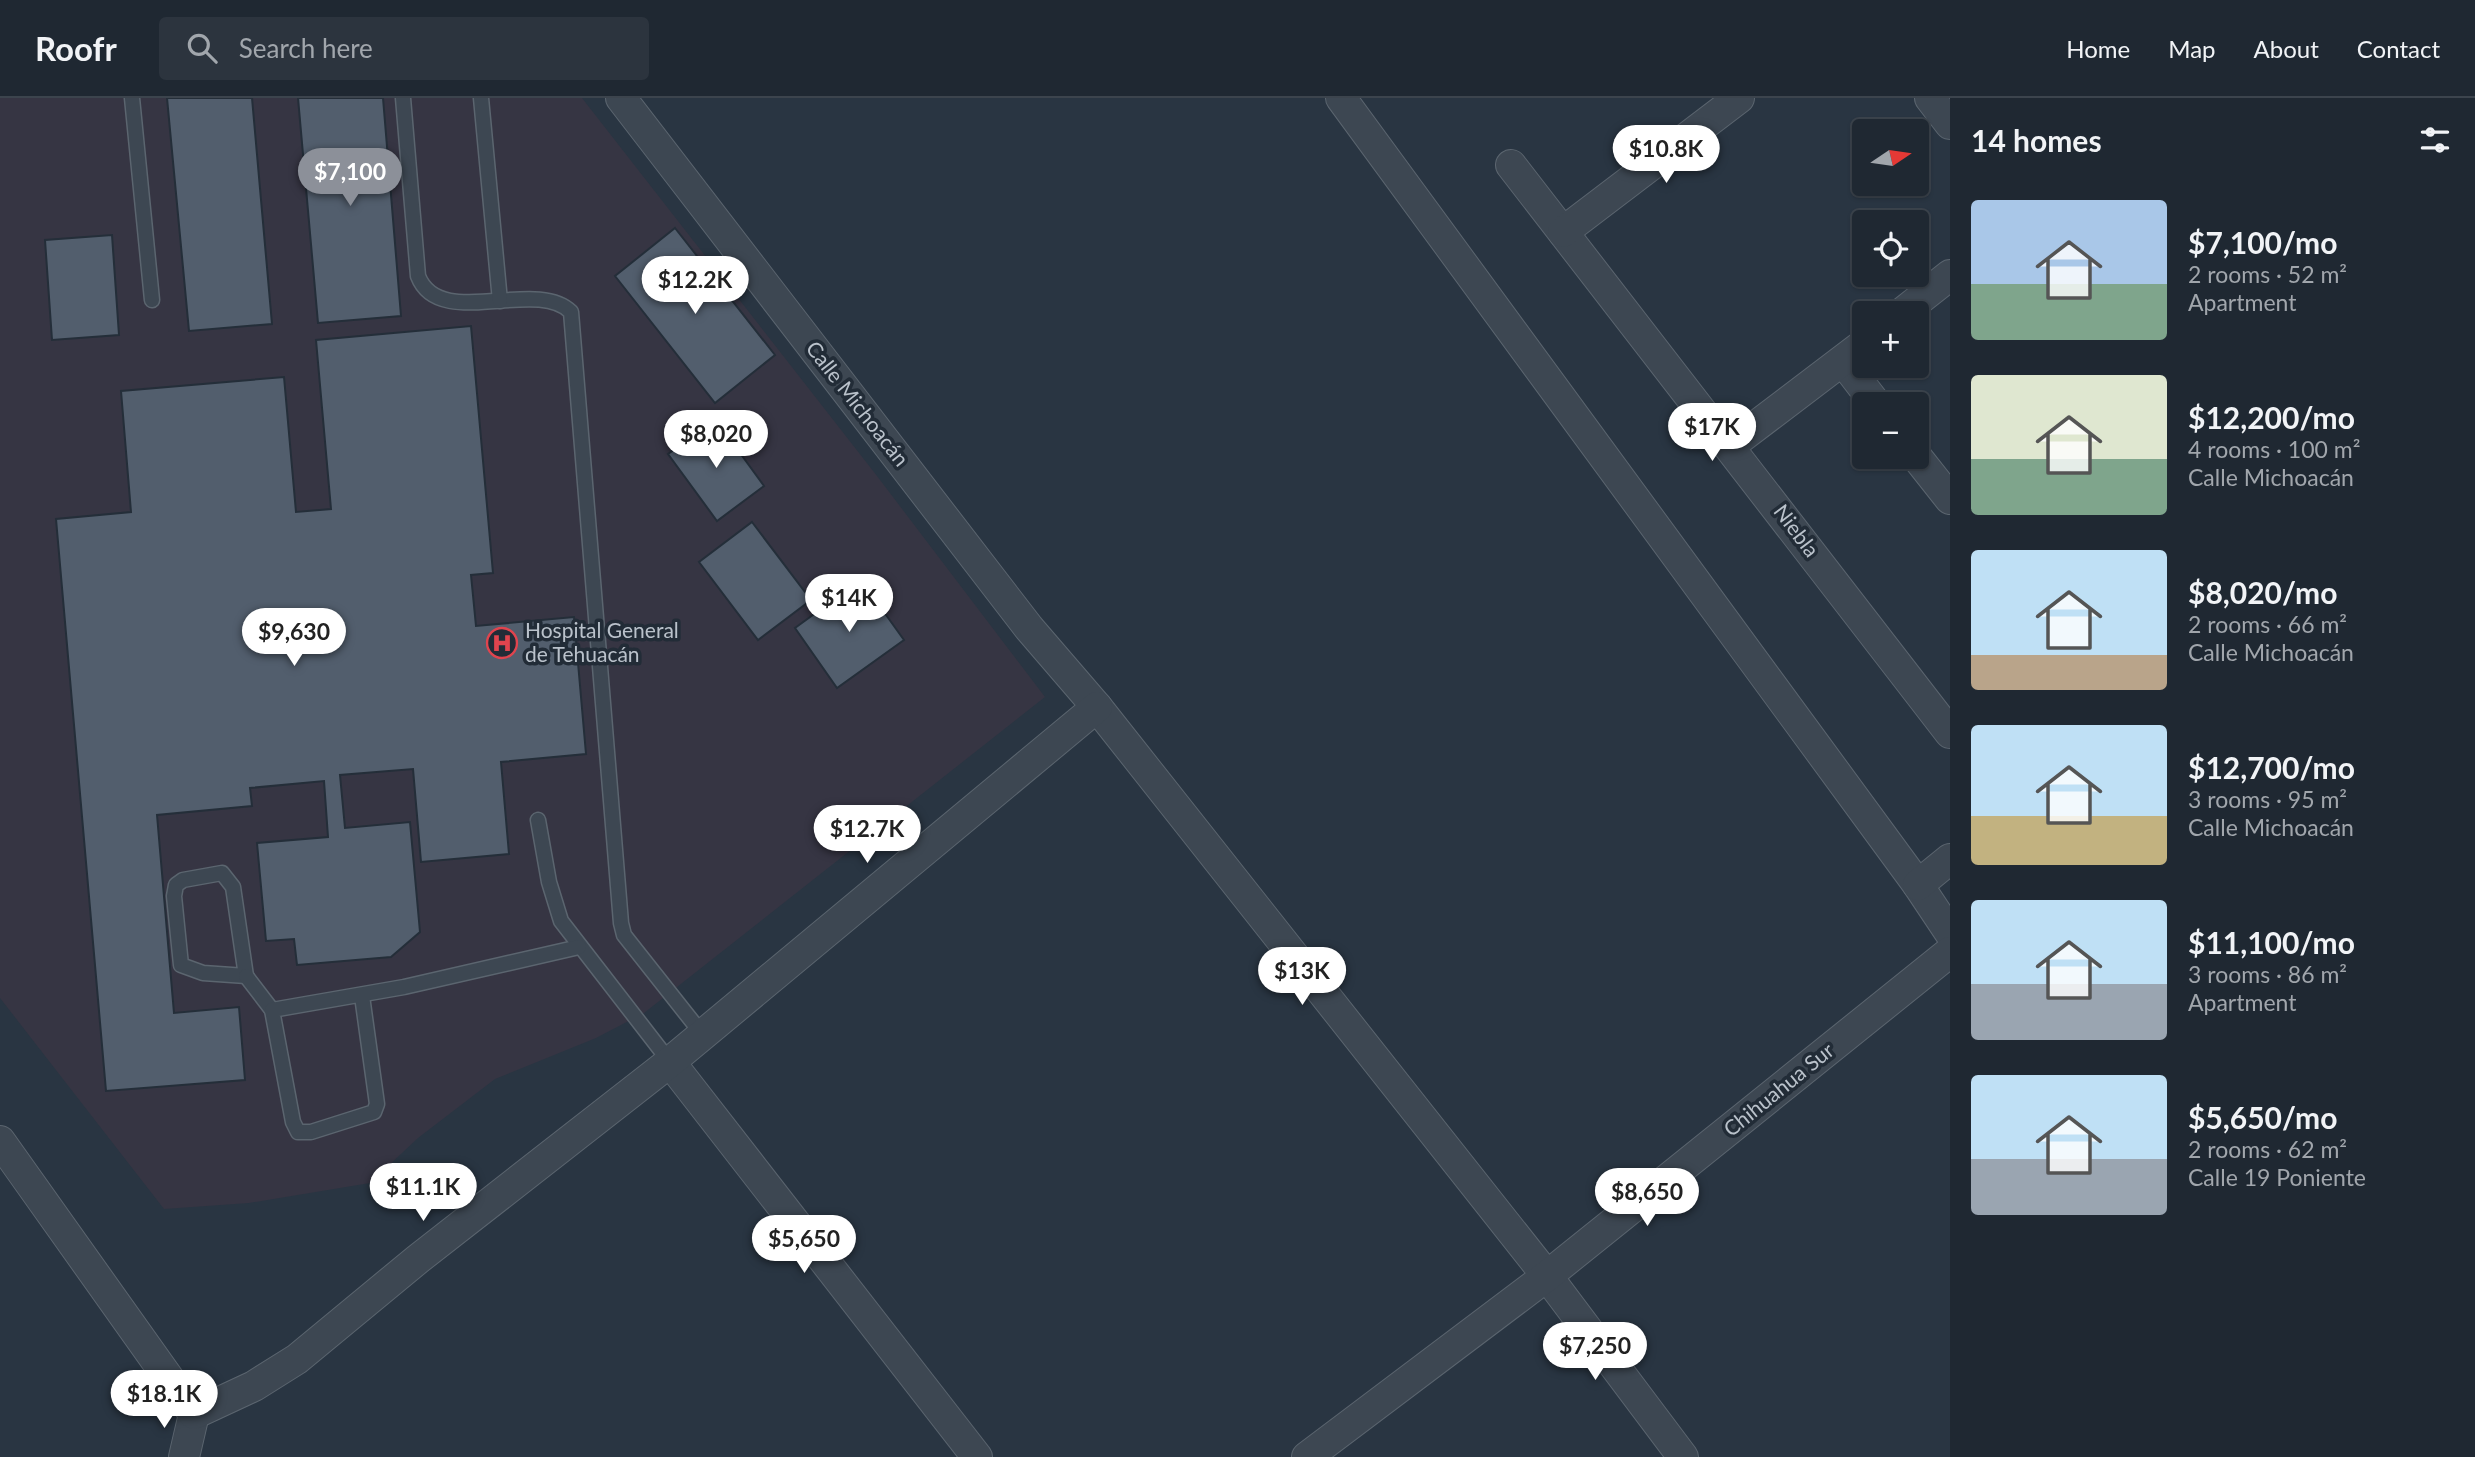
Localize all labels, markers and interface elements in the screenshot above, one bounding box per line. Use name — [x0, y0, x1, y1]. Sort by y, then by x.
search box — [159, 17, 649, 80]
text: Roofr — [35, 28, 117, 68]
icon: search — [183, 29, 221, 67]
text: Search here — [239, 32, 373, 64]
text: Home — [2066, 34, 2130, 63]
text: Map — [2168, 34, 2216, 63]
text: About — [2254, 34, 2319, 63]
text: Contact — [2357, 34, 2440, 63]
north arrow — [1852, 119, 1928, 196]
map controls — [1852, 119, 1929, 469]
icon: filters — [2416, 121, 2454, 159]
text: 14 homes — [1971, 122, 2102, 158]
pin: $10.8K — [1609, 126, 1723, 185]
text: $10.8K — [1629, 134, 1703, 162]
pin: $7,100 — [293, 148, 407, 208]
text: $7,100 — [314, 157, 386, 185]
button: locate — [1852, 210, 1929, 287]
text: $7,100/mo — [2188, 224, 2337, 260]
icon: home — [2027, 228, 2111, 312]
pin: $12.2K — [638, 256, 752, 316]
text: 2 rooms · 52 m² — [2188, 260, 2347, 288]
text: $12.2K — [658, 265, 732, 293]
text: Apartment — [2188, 288, 2296, 316]
button: + — [1852, 301, 1929, 378]
street label: Calle Michoacán — [802, 336, 915, 470]
button: − — [1852, 392, 1929, 469]
text: $12,200/mo — [2188, 399, 2355, 435]
icon: home — [2027, 403, 2111, 487]
pin: $17K — [1671, 404, 1753, 463]
pin: $8,020 — [659, 410, 773, 470]
text: $17K — [1684, 412, 1740, 440]
text: $8,020 — [680, 419, 752, 447]
text: 4 rooms · 100 m² — [2188, 435, 2360, 463]
text: Calle Michoacán — [2188, 463, 2354, 491]
street label: Niebla — [1769, 499, 1825, 561]
pin: $14K — [808, 574, 890, 634]
text: $8,020/mo — [2188, 574, 2337, 610]
icon: home — [2027, 578, 2111, 662]
text: $14K — [821, 583, 877, 611]
pin: $9,630 — [237, 608, 351, 668]
text: 2 rooms · 66 m² — [2188, 610, 2347, 638]
text: $9,630 — [258, 617, 330, 645]
place label: Hospital General de Tehuacán — [525, 617, 679, 666]
hospital icon: Hospital General de Tehuacán — [485, 626, 519, 660]
text: Calle Michoacán — [2188, 638, 2354, 666]
text: $12,700/mo — [2188, 749, 2355, 785]
icon: home — [2027, 753, 2111, 837]
text: 3 rooms · 95 m² — [2188, 785, 2347, 813]
pin: $12.7K — [810, 806, 924, 865]
text: Calle Michoacán — [2188, 813, 2354, 841]
text: $12.7K — [830, 814, 904, 842]
text: $11,100/mo — [2188, 924, 2355, 960]
icon: home — [2027, 928, 2111, 1012]
pin: $13K — [1261, 948, 1343, 1007]
text: $13K — [1274, 956, 1330, 984]
text: 3 rooms · 86 m² — [2188, 960, 2347, 988]
text: Apartment — [2188, 988, 2296, 1016]
street label: Chihuahua Sur — [1718, 1037, 1838, 1141]
text: $5,650/mo — [2188, 1099, 2337, 1135]
icon: home — [2027, 1103, 2111, 1187]
text: 2 rooms · 62 m² — [2188, 1135, 2347, 1163]
text: Calle 19 Poniente — [2188, 1163, 2366, 1191]
pin: $11.1K — [366, 1164, 480, 1223]
pin: $8,650 — [1590, 1168, 1704, 1228]
text: $11.1K — [386, 1172, 460, 1200]
text: $8,650 — [1611, 1177, 1683, 1205]
pin: $5,650 — [747, 1216, 861, 1275]
text: $5,650 — [768, 1224, 840, 1252]
pin: $7,250 — [1538, 1322, 1652, 1382]
text: $7,250 — [1559, 1331, 1631, 1359]
pin: $18.1K — [107, 1370, 221, 1430]
text: $18.1K — [127, 1379, 201, 1407]

